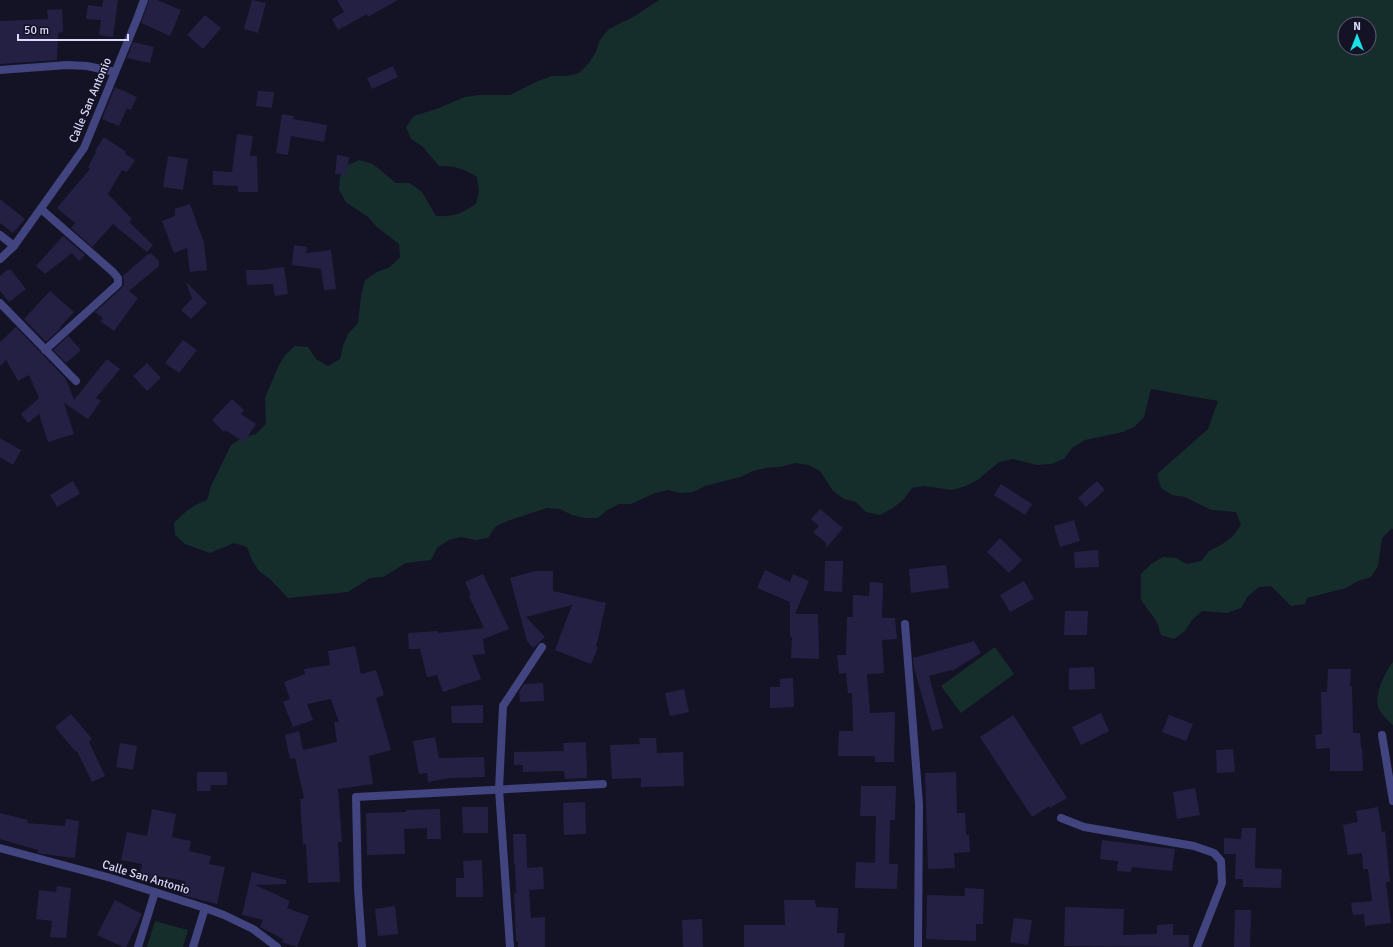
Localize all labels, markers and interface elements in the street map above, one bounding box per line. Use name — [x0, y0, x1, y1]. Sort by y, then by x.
scale bar — [18, 16, 128, 42]
north arrow — [1337, 16, 1377, 56]
text: N — [1353, 20, 1361, 33]
text: 50 m — [24, 23, 49, 38]
street label: Calle San Antonio — [66, 55, 115, 145]
street label: Calle San Antonio — [100, 857, 192, 898]

